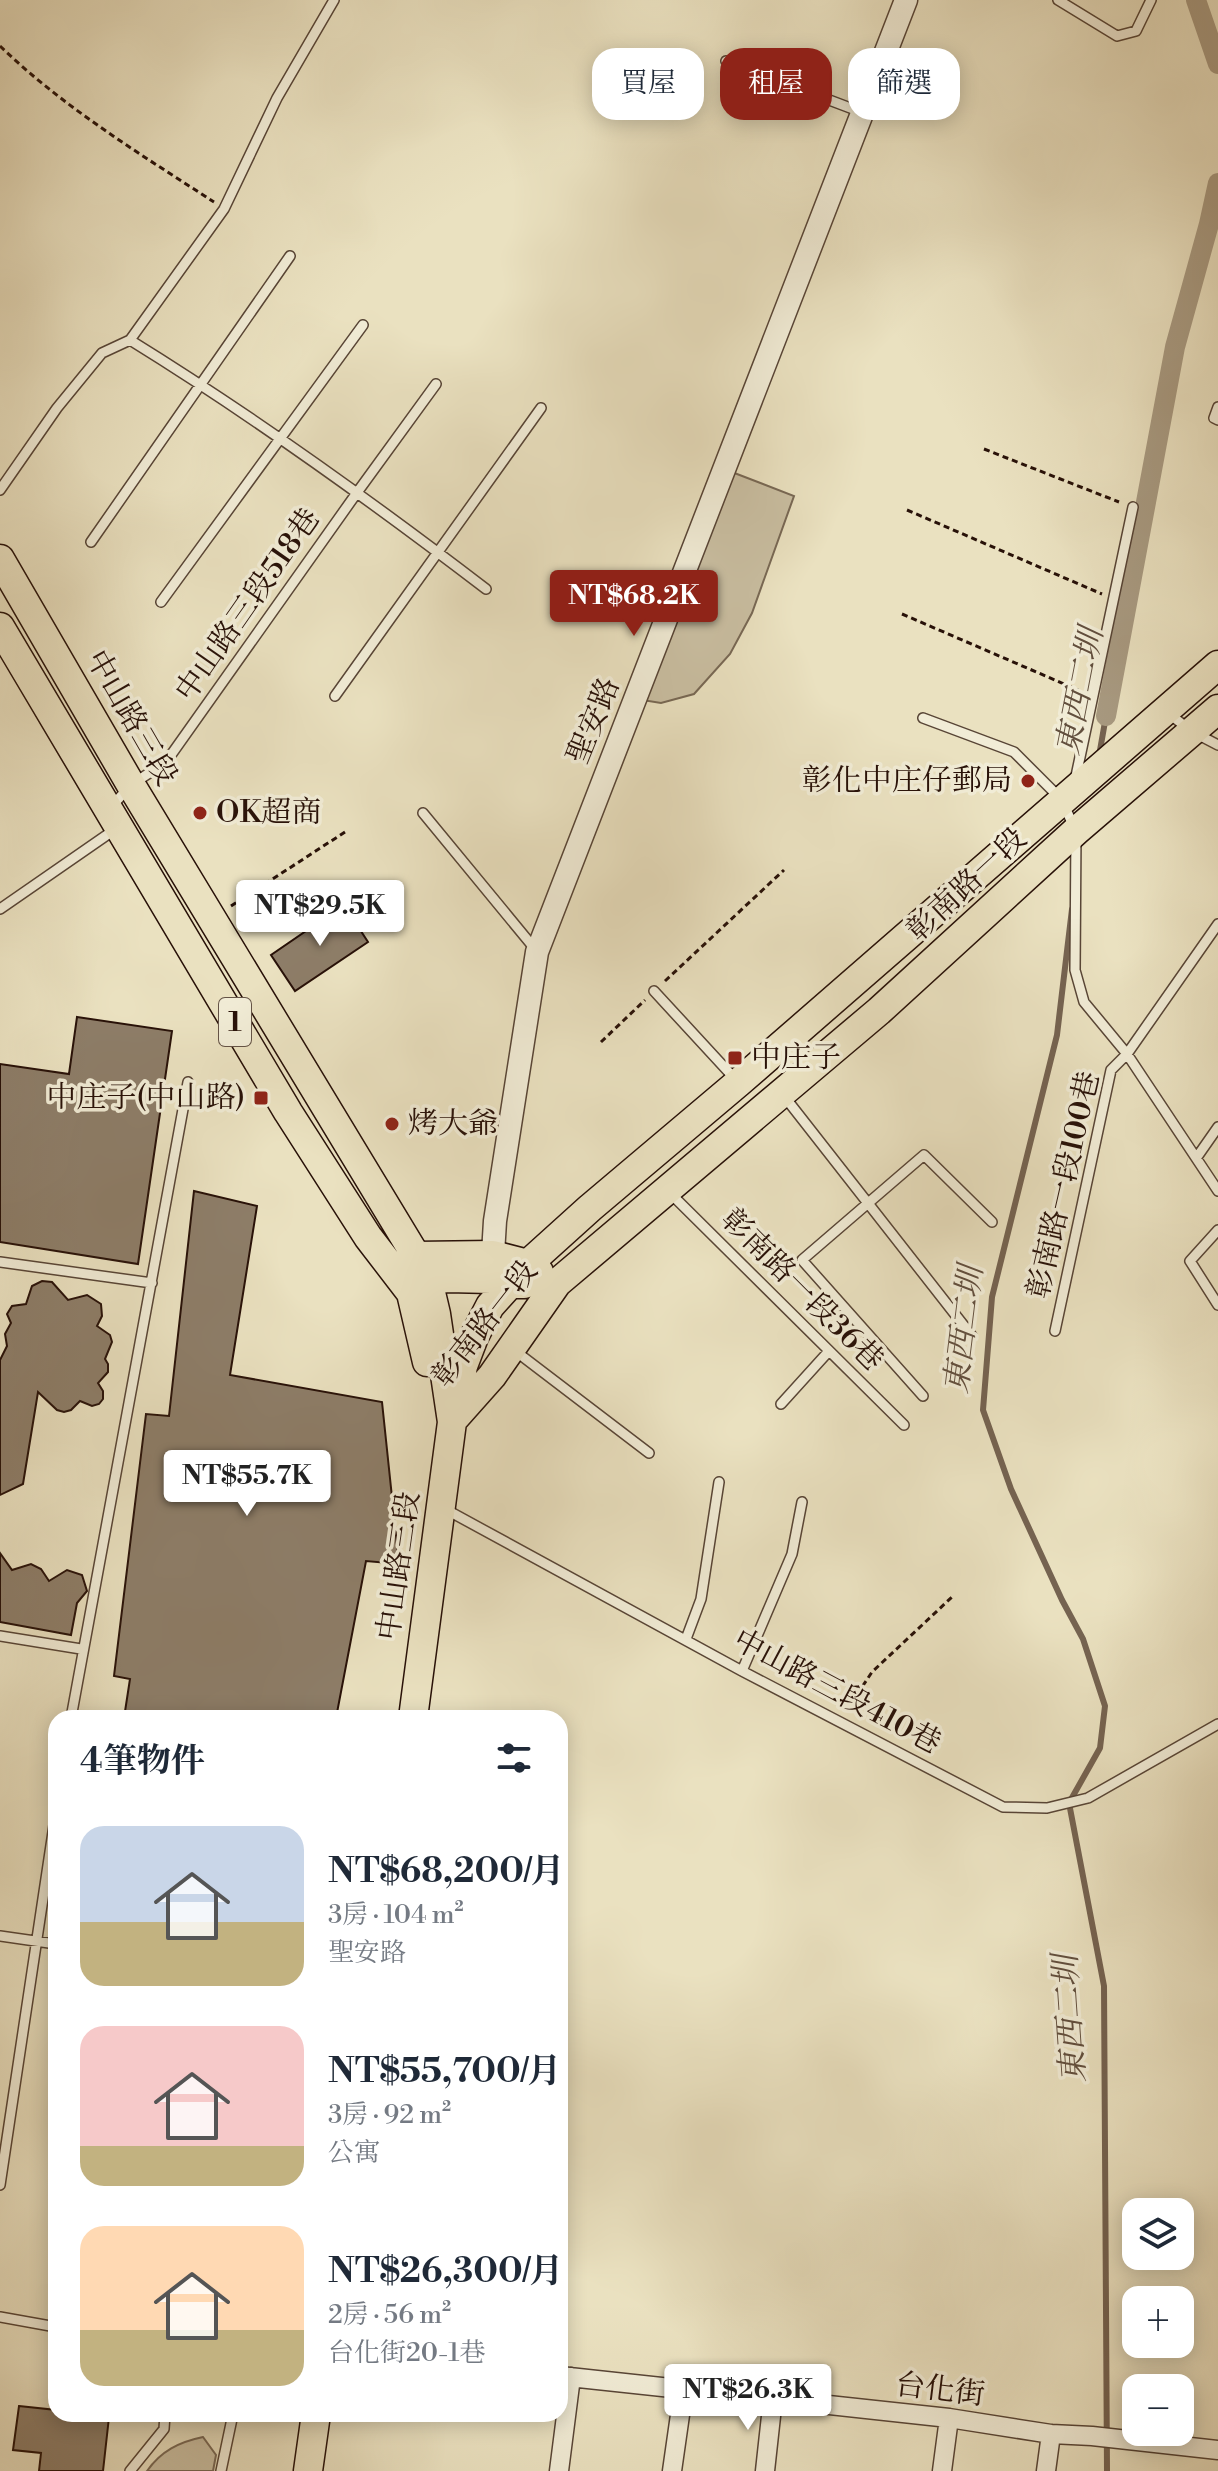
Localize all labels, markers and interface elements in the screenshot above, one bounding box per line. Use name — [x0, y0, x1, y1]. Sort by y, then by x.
chip: 買屋 — [592, 48, 704, 120]
chip: 租屋 — [720, 48, 832, 120]
chip: 篩選 — [848, 48, 960, 120]
street label: 中山路三段518巷 — [167, 501, 329, 709]
pin: NT$68.2K — [551, 570, 717, 638]
text: NT$68.2K — [568, 580, 700, 612]
water label: 東西二圳 — [1048, 620, 1113, 759]
street label: 中山路三段 — [77, 644, 185, 792]
street label: 聖安路 — [560, 672, 628, 770]
place label: 彰化中庄仔郵局 — [802, 762, 1012, 800]
marker: 彰化中庄仔郵局 — [1019, 772, 1037, 790]
place label: OK超商 — [216, 794, 321, 832]
marker: OK超商 — [191, 804, 209, 822]
street label: 彰南路一段 — [899, 820, 1035, 950]
pin: NT$29.5K — [237, 880, 403, 948]
text: NT$29.5K — [254, 890, 386, 922]
road number: 1 — [219, 998, 251, 1046]
place label: 中庄子 — [751, 1039, 841, 1077]
marker: 中庄子 — [726, 1049, 744, 1067]
street label: 彰南路一段100巷 — [1019, 1068, 1109, 1302]
place label: 中庄子(中山路) — [46, 1079, 245, 1117]
marker: 中庄子(中山路) — [252, 1089, 270, 1107]
place label: 烤大爺 — [408, 1105, 498, 1143]
marker: 烤大爺 — [383, 1115, 401, 1133]
street label: 彰南路一段36巷 — [713, 1201, 891, 1379]
street label: 彰南路一段 — [424, 1253, 546, 1395]
water label: 東西二圳 — [936, 1259, 992, 1396]
pin: NT$55.7K — [164, 1450, 330, 1518]
text: NT$55.7K — [182, 1460, 312, 1492]
street label: 中山路三段 — [370, 1489, 428, 1643]
street label: 中山路三段410巷 — [727, 1621, 947, 1763]
icon: filters — [492, 1736, 536, 1780]
text: 4筆物件 — [80, 1741, 205, 1783]
text: NT$68,200/月 — [328, 1851, 564, 1893]
icon: home — [144, 1858, 240, 1954]
text: 3房 · 104 m² — [328, 1899, 464, 1931]
text: 聖安路 — [328, 1937, 406, 1969]
water label: 東西二圳 — [1045, 1949, 1094, 2084]
text: NT$55,700/月 — [328, 2051, 561, 2093]
icon: home — [144, 2058, 240, 2154]
text: 3房 · 92 m² — [328, 2099, 451, 2131]
text: 公寓 — [328, 2137, 380, 2169]
map controls — [1122, 2198, 1194, 2446]
button: layers — [1122, 2198, 1194, 2270]
text: NT$26,300/月 — [328, 2251, 563, 2293]
icon: home — [144, 2258, 240, 2354]
button: + — [1122, 2286, 1194, 2358]
text: 2房 · 56 m² — [328, 2299, 451, 2331]
text: 台化街20-1巷 — [328, 2337, 486, 2369]
pin: NT$26.3K — [665, 2364, 831, 2432]
street label: 台化街 — [893, 2366, 987, 2414]
text: NT$26.3K — [682, 2374, 814, 2406]
button: − — [1122, 2374, 1194, 2446]

